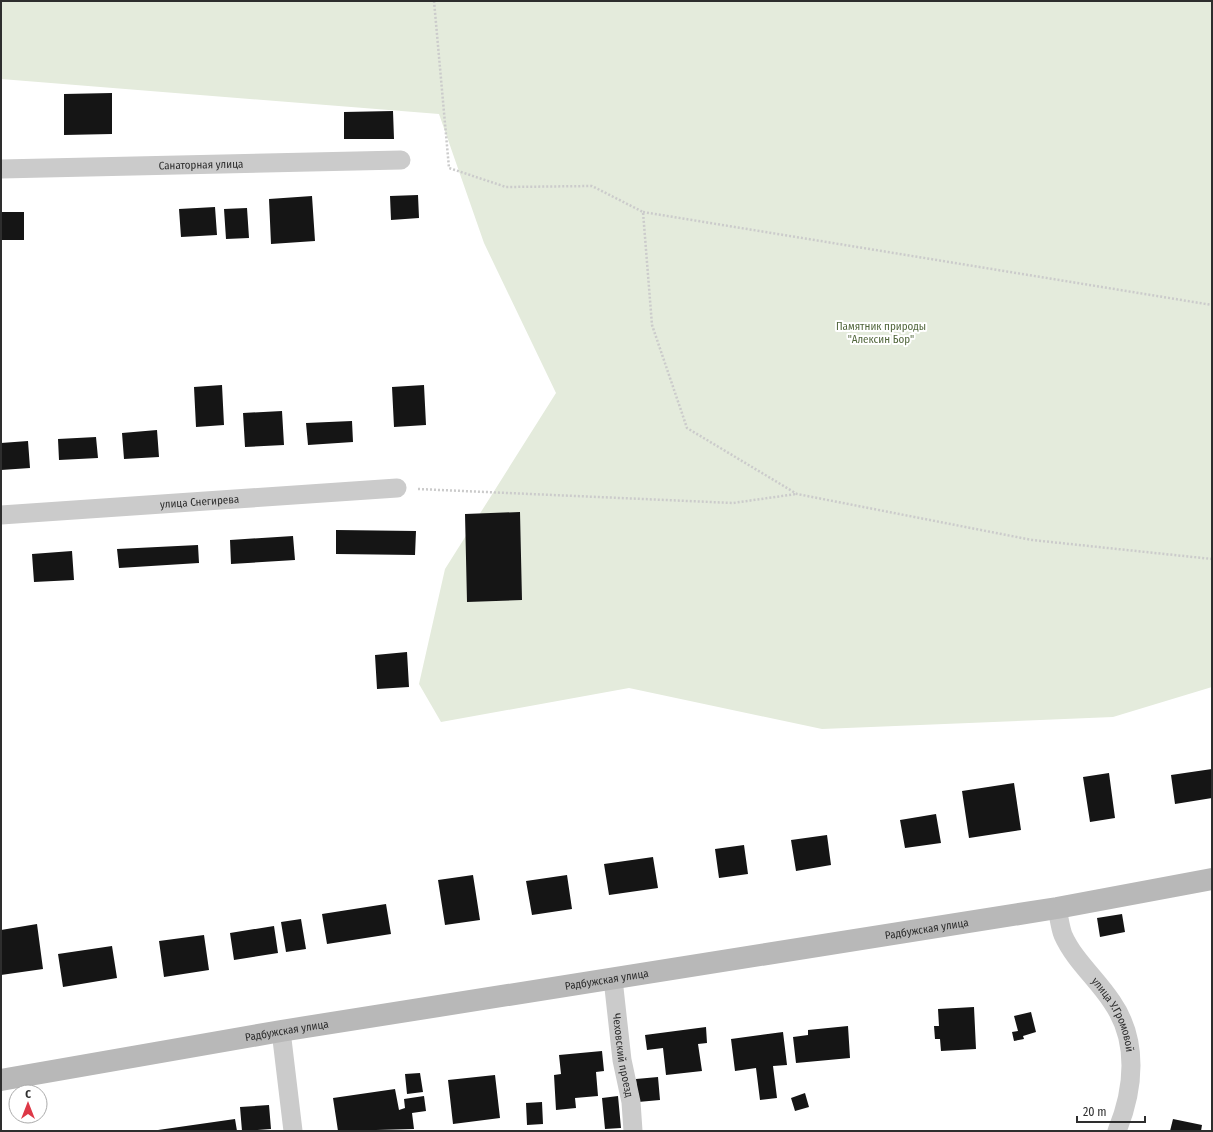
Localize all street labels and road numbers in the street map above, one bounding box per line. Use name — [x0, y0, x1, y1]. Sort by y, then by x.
street label: Санаторная улица — [158, 157, 243, 172]
street label: улица Снегирева — [160, 492, 240, 511]
street label: Радбужская улица — [884, 916, 969, 942]
street label: Радбужская улица — [564, 966, 649, 992]
street label: улица У.Громовой — [1089, 974, 1137, 1053]
street label: Чеховский проезд — [610, 1013, 636, 1099]
street label: Радбужская улица — [244, 1017, 329, 1044]

